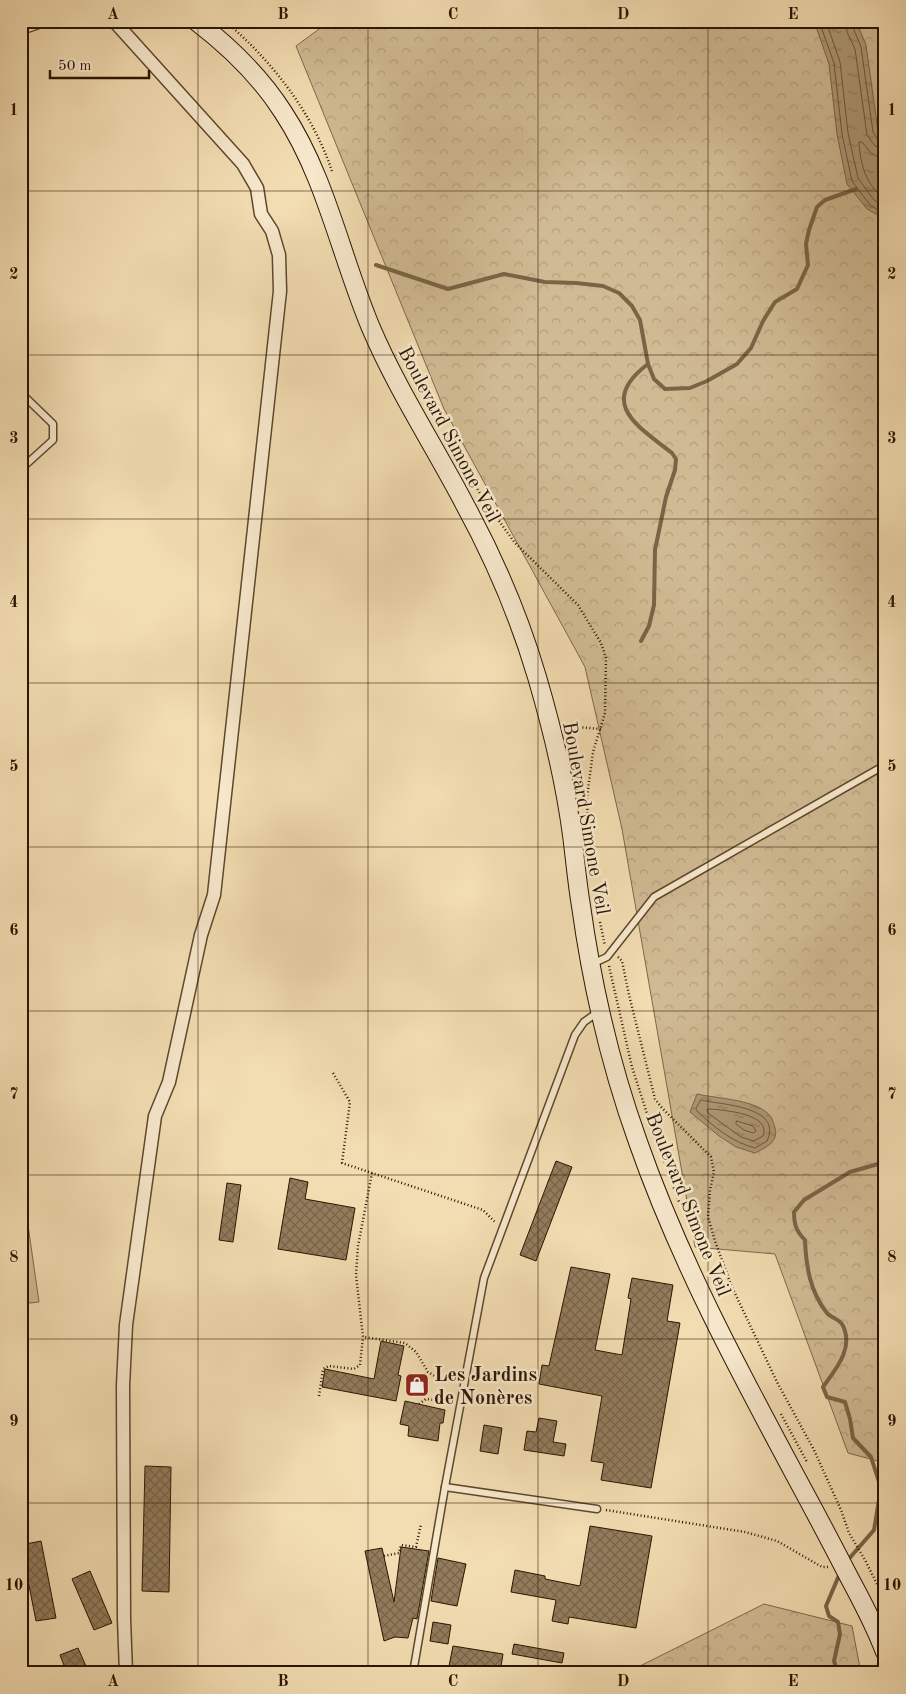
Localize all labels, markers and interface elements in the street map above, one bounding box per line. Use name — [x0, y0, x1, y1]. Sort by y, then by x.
text: A — [107, 7, 119, 23]
text: B — [277, 7, 289, 23]
text: C — [448, 7, 458, 23]
text: D — [617, 7, 629, 23]
text: E — [787, 7, 799, 23]
scale bar — [50, 48, 149, 80]
text: 50 m — [58, 59, 92, 74]
text: 1 — [9, 103, 19, 119]
text: 1 — [887, 103, 897, 119]
text: 2 — [9, 267, 19, 283]
text: 2 — [887, 267, 897, 283]
street label: Boulevard Simone Veil — [393, 344, 503, 526]
text: 3 — [9, 431, 19, 447]
text: 3 — [887, 431, 897, 447]
text: 4 — [9, 595, 19, 611]
text: 4 — [887, 595, 897, 611]
street label: Boulevard Simone Veil — [558, 720, 612, 917]
text: 5 — [9, 759, 19, 775]
text: 5 — [887, 759, 897, 775]
text: 6 — [9, 923, 19, 939]
text: 6 — [887, 923, 897, 939]
text: 7 — [9, 1087, 19, 1103]
text: 7 — [887, 1087, 897, 1103]
street label: Boulevard Simone Veil — [641, 1110, 733, 1299]
text: 8 — [9, 1250, 19, 1266]
text: 8 — [887, 1250, 897, 1266]
place label: Les Jardins de Nonères — [434, 1366, 537, 1409]
shop icon: Les Jardins de Nonères — [404, 1372, 430, 1398]
text: 9 — [9, 1414, 19, 1430]
text: 9 — [887, 1414, 897, 1430]
text: 10 — [5, 1578, 23, 1594]
text: 10 — [883, 1578, 901, 1594]
text: A — [107, 1674, 119, 1690]
text: B — [277, 1674, 289, 1690]
text: C — [448, 1674, 458, 1690]
text: D — [617, 1674, 629, 1690]
text: E — [787, 1674, 799, 1690]

